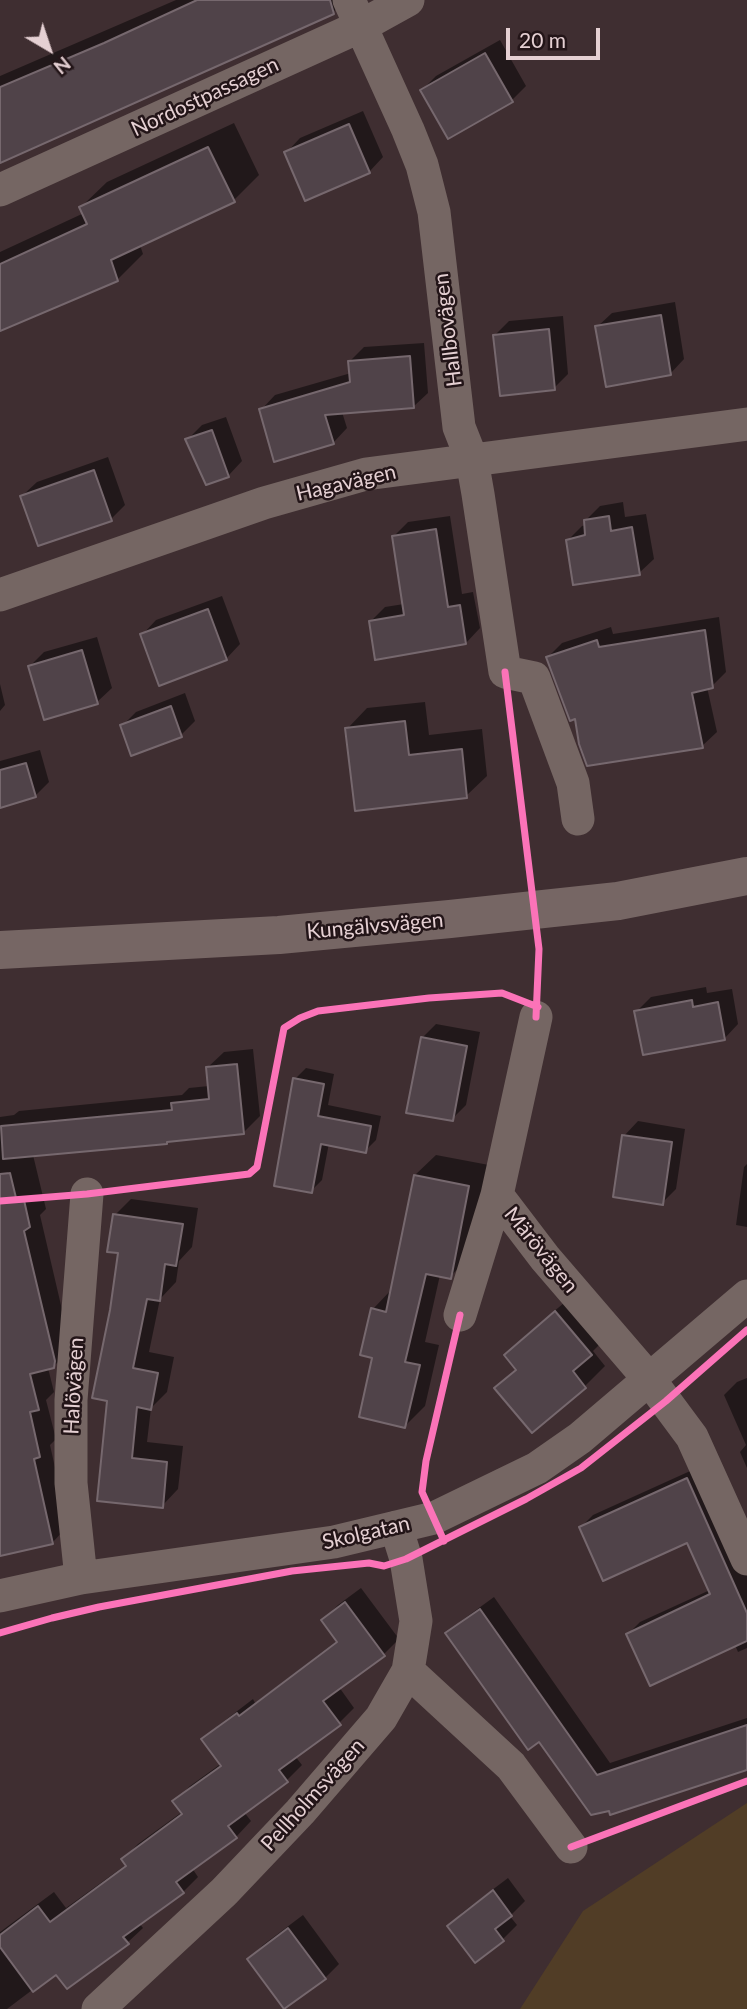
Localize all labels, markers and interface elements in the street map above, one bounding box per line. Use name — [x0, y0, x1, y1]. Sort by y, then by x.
north arrow — [14, 14, 84, 84]
scale bar — [509, 14, 604, 58]
text: 20 m — [519, 27, 566, 52]
text: N — [50, 52, 75, 79]
street label: Nordostpassagen — [127, 52, 283, 142]
street label: Hallbovägen — [429, 272, 467, 388]
street label: Hagavägen — [294, 459, 398, 507]
street label: Kungälvsvägen — [306, 907, 444, 945]
street label: Märövägen — [499, 1202, 583, 1298]
street label: Halövägen — [59, 1337, 89, 1435]
street label: Skolgatan — [320, 1511, 412, 1555]
street label: Pellholmsvägen — [256, 1734, 370, 1856]

